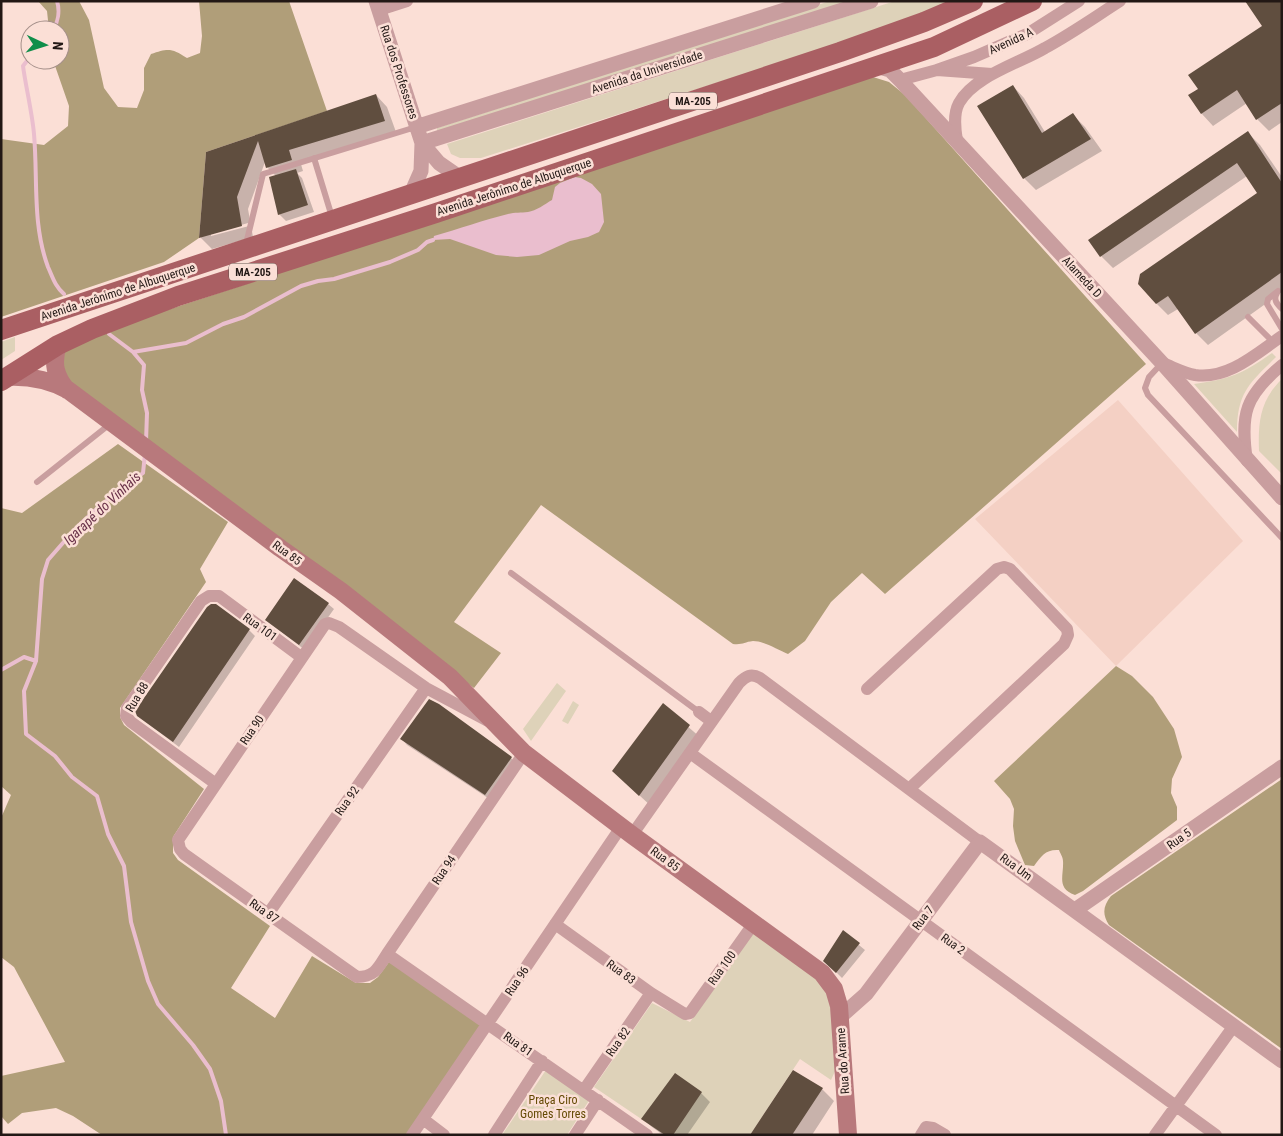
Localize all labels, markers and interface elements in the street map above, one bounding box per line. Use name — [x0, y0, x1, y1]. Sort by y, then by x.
north arrow — [20, 20, 70, 70]
street label: Rua dos Professores — [377, 23, 421, 121]
street label: Avenida A — [987, 25, 1035, 57]
text: N — [50, 41, 66, 51]
street label: Avenida da Universidade — [590, 47, 705, 97]
road number: MA-205 — [669, 92, 717, 110]
street label: Avenida Jerônimo de Albuquerque — [435, 155, 593, 219]
street label: Alameda D — [1059, 253, 1105, 301]
street label: Avenida Jerônimo de Albuquerque — [39, 260, 197, 324]
road number: MA-205 — [229, 264, 277, 280]
water label: Igarapé do Vinhais — [60, 468, 144, 548]
street label: Rua 85 — [270, 538, 304, 568]
street label: Rua 101 — [240, 610, 280, 644]
street label: Rua 88 — [123, 679, 151, 715]
street label: Rua 90 — [237, 713, 267, 747]
street label: Rua 92 — [332, 784, 362, 818]
street label: Rua 5 — [1164, 826, 1194, 852]
street label: Rua 85 — [648, 844, 682, 874]
street label: Rua Um — [997, 851, 1035, 883]
street label: Rua 94 — [429, 853, 459, 887]
street label: Rua 87 — [247, 896, 281, 926]
street label: Rua 7 — [909, 903, 937, 933]
street label: Rua 2 — [938, 931, 968, 958]
street label: Rua 100 — [705, 948, 739, 988]
street label: Rua 83 — [604, 957, 638, 987]
street label: Rua 96 — [502, 964, 532, 998]
street label: Rua 82 — [603, 1025, 633, 1059]
street label: Rua do Arame — [834, 1027, 852, 1094]
street label: Rua 81 — [501, 1029, 535, 1059]
park label: Praça Ciro Gomes Torres — [520, 1093, 586, 1121]

